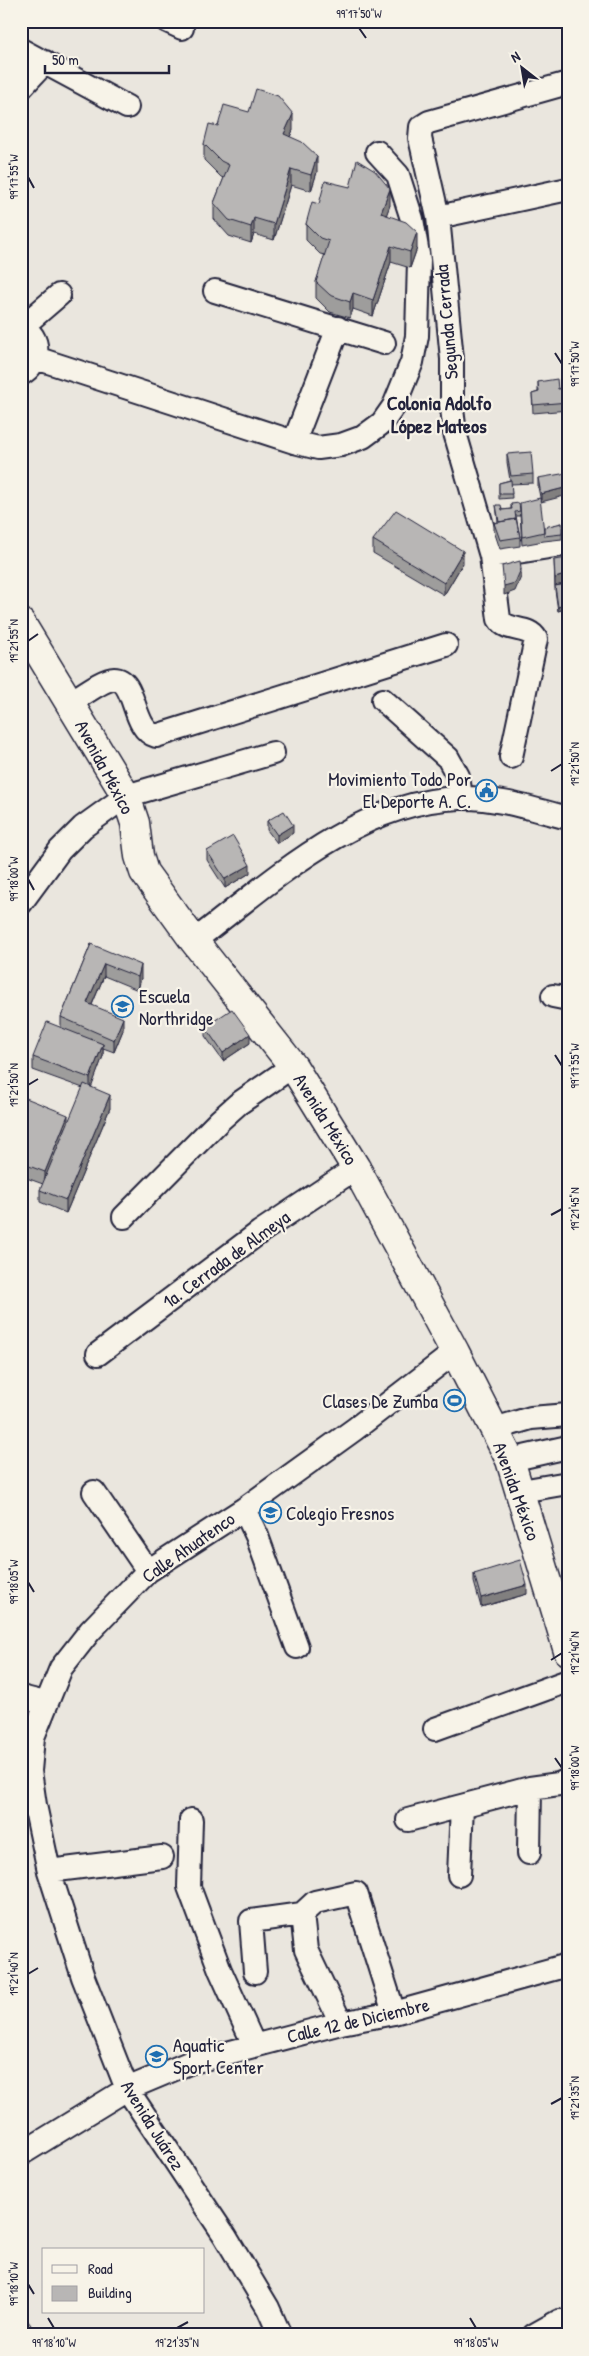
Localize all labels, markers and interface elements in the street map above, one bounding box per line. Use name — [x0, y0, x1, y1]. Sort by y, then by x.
text: 99°17'50"W — [336, 5, 382, 22]
scale bar — [45, 42, 169, 74]
north arrow — [496, 42, 546, 92]
text: N — [507, 46, 524, 66]
text: 50 m — [52, 49, 79, 70]
text: 99°17'55"W — [5, 154, 22, 200]
street label: Segunda Cerrada — [428, 263, 464, 380]
text: 99°17'50"W — [566, 341, 583, 387]
district label: Colonia Adolfo López Mateos — [387, 389, 491, 440]
text: 19°21'55"N — [5, 619, 22, 663]
street label: Avenida México — [69, 715, 141, 819]
text: 19°21'50"N — [566, 742, 583, 786]
place label: Movimiento Todo Por El Deporte A. C. — [328, 766, 472, 814]
public building icon: Movimiento Todo Por El Deporte A. C. — [475, 778, 499, 802]
text: 99°18'00"W — [5, 856, 22, 901]
place label: Escuela Northridge — [139, 983, 214, 1031]
school or university icon: Escuela Northridge — [111, 995, 135, 1019]
text: 99°17'55"W — [566, 1043, 583, 1089]
text: 19°21'50"N — [5, 1063, 22, 1107]
street label: Avenida México — [288, 1068, 365, 1170]
text: 19°21'45"N — [566, 1187, 583, 1231]
street label: 1a. Cerrada de Almeya — [157, 1204, 295, 1314]
place label: Clases De Zumba — [322, 1388, 439, 1414]
sports icon: Clases De Zumba — [442, 1389, 466, 1413]
street label: Avenida México — [487, 1438, 547, 1544]
place label: Colegio Fresnos — [286, 1500, 394, 1526]
school or university icon: Colegio Fresnos — [258, 1501, 282, 1525]
street label: Calle Ahuatenco — [136, 1505, 240, 1589]
text: 99°18'05"W — [5, 1559, 22, 1604]
text: 19°21'40"N — [566, 1631, 583, 1675]
text: 99°18'00"W — [566, 1745, 583, 1790]
text: 19°21'40"N — [5, 1952, 22, 1996]
street label: Calle 12 de Diciembre — [284, 1991, 432, 2049]
place label: Aquatic Sport Center — [173, 2032, 264, 2080]
school or university icon: Aquatic Sport Center — [145, 2044, 169, 2068]
street label: Avenida Juárez — [115, 2075, 191, 2175]
text: 19°21'35"N — [566, 2076, 583, 2120]
legend — [42, 2248, 205, 2314]
text: Road — [88, 2258, 113, 2279]
text: 99°18'10"W — [5, 2261, 22, 2306]
text: Building — [88, 2282, 132, 2303]
text: 99°18'10"W — [32, 2334, 77, 2351]
text: 19°21'35"N — [155, 2334, 199, 2351]
text: 99°18'05"W — [454, 2334, 499, 2351]

